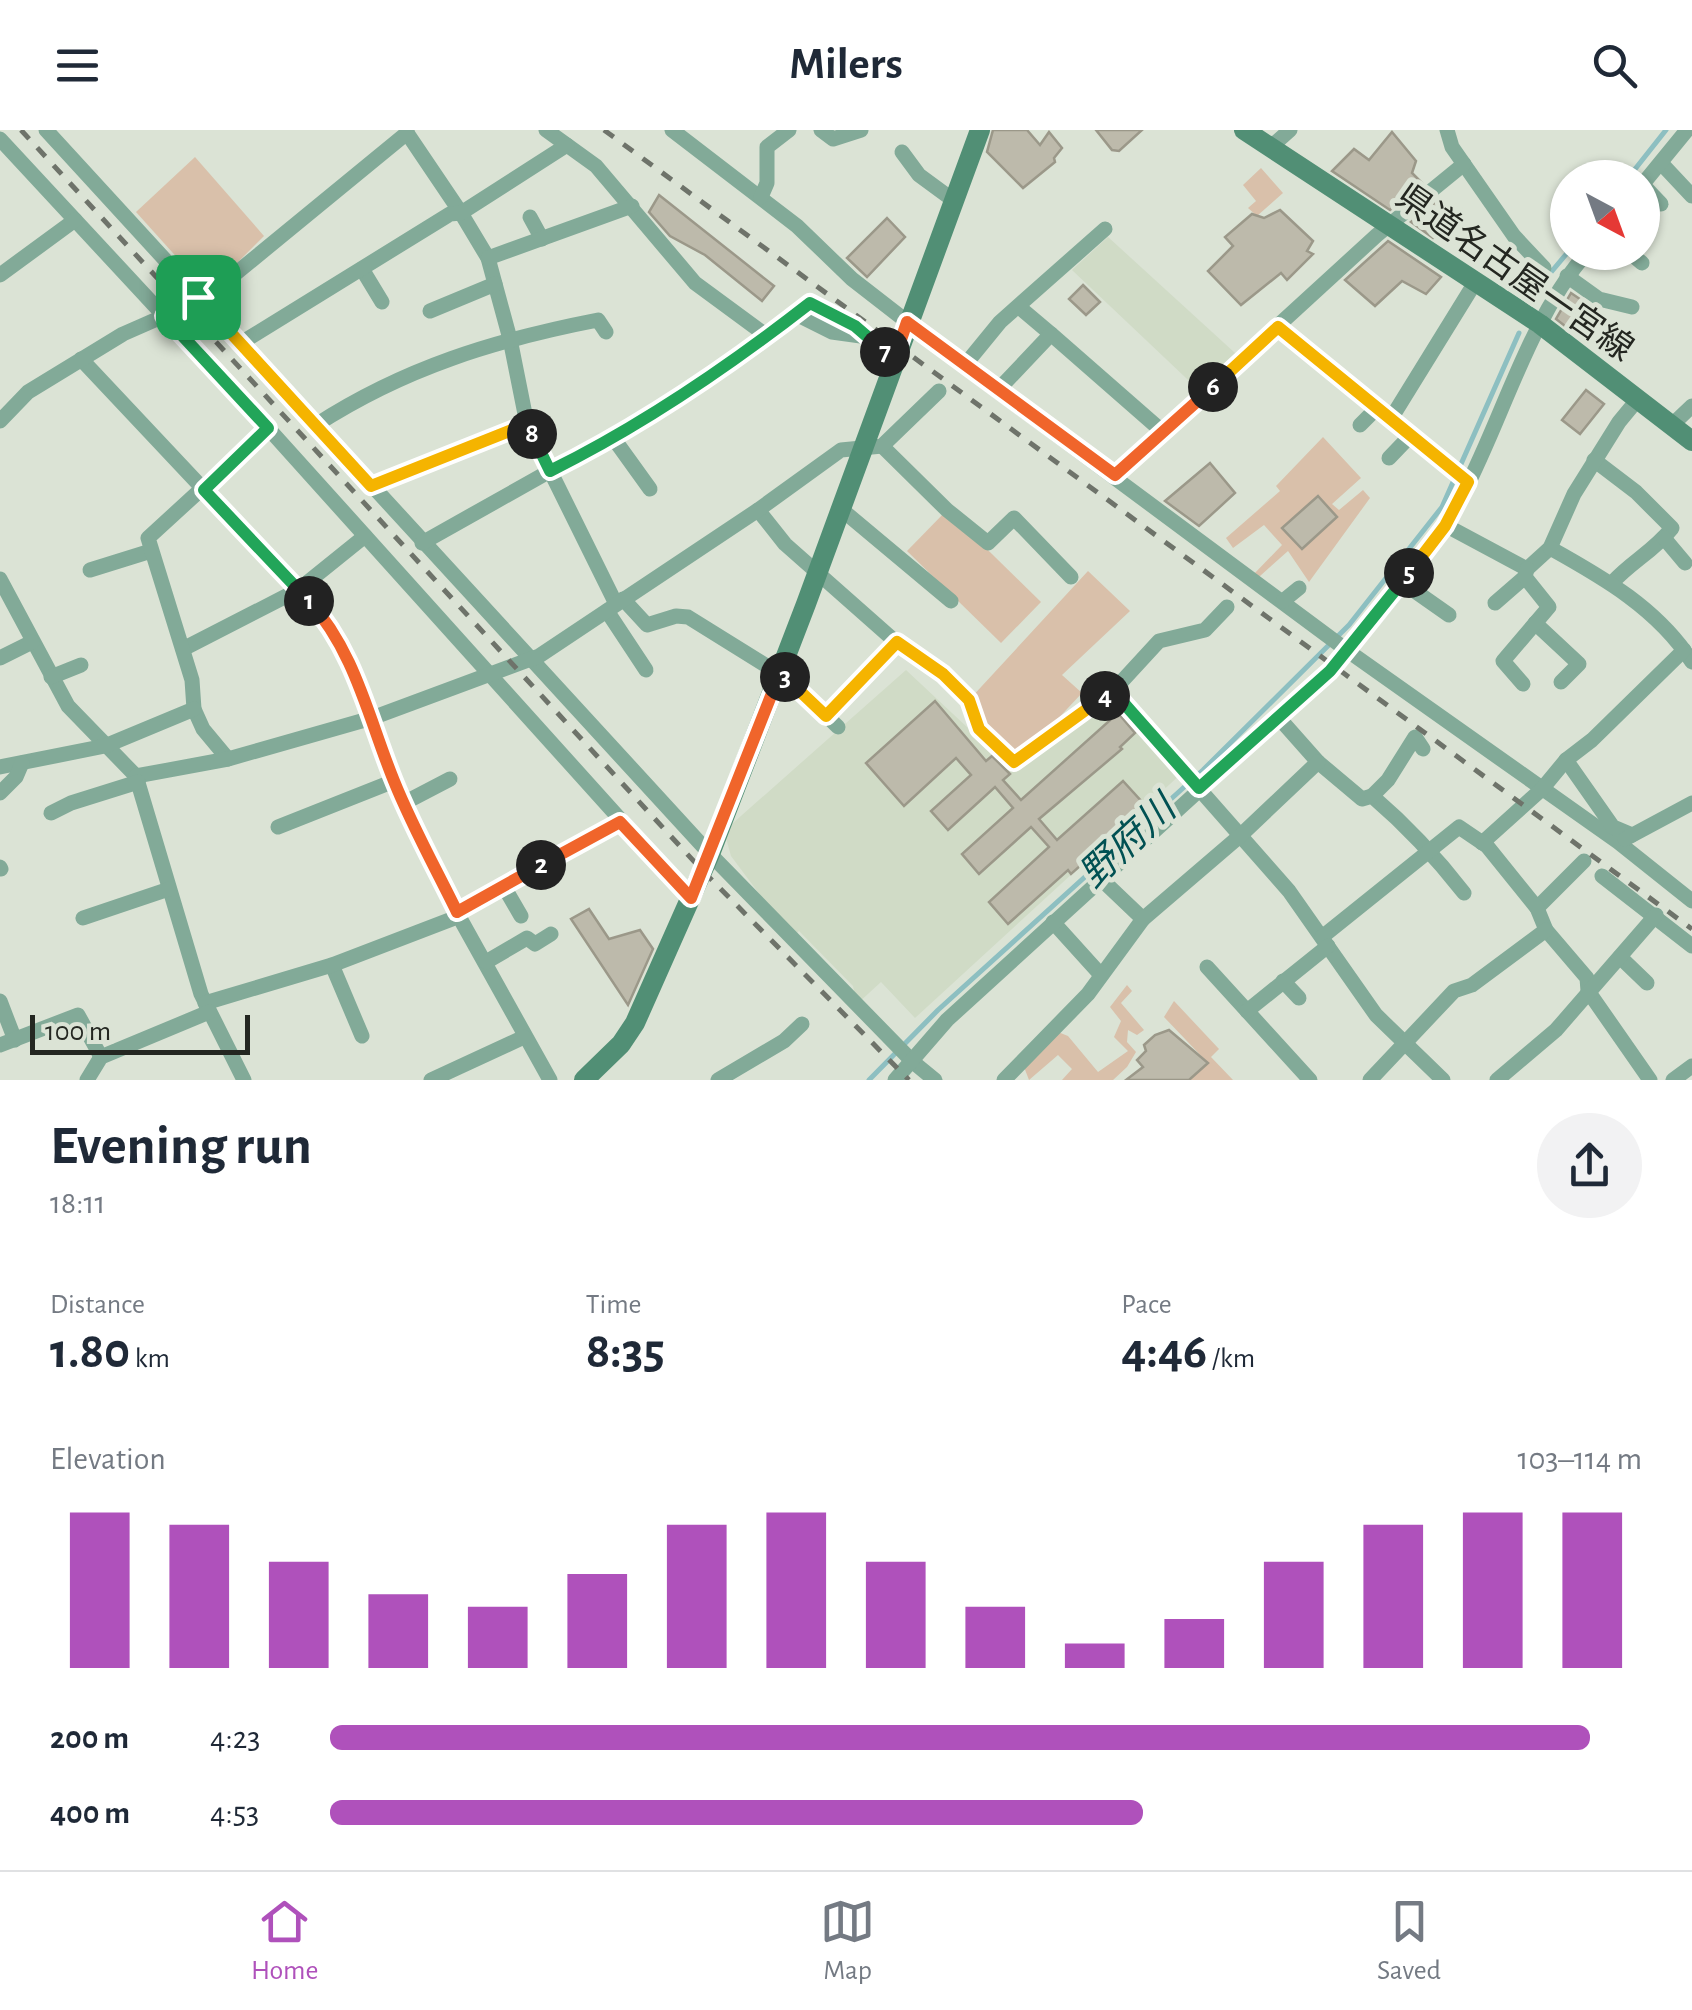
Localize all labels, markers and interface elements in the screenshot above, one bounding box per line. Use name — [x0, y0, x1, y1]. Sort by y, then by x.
icon: menu — [50, 38, 105, 93]
icon: search — [1587, 38, 1642, 93]
text: Milers — [789, 42, 903, 87]
north arrow — [1550, 160, 1660, 270]
map controls — [1550, 160, 1660, 270]
street label: 県道名古屋一宮線 — [1389, 177, 1640, 368]
pin — [156, 255, 241, 340]
icon: arrive — [171, 270, 226, 325]
pin: 7 — [860, 327, 910, 377]
text: 7 — [879, 338, 891, 366]
pin: 6 — [1188, 362, 1238, 412]
text: 6 — [1206, 373, 1220, 401]
pin: 8 — [507, 409, 557, 459]
text: 8 — [525, 420, 539, 448]
pin: 5 — [1384, 548, 1434, 598]
text: 5 — [1403, 559, 1415, 587]
pin: 1 — [284, 576, 334, 626]
text: 1 — [304, 587, 314, 615]
pin: 3 — [760, 652, 810, 702]
text: 3 — [779, 663, 791, 691]
pin: 4 — [1080, 671, 1130, 721]
text: 4 — [1098, 682, 1112, 710]
water label: 野府川 — [1072, 786, 1186, 895]
pin: 2 — [516, 840, 566, 890]
text: 2 — [534, 851, 548, 879]
scale bar — [30, 1010, 250, 1054]
text: 100 m — [45, 1018, 111, 1046]
button: share — [1537, 1113, 1642, 1218]
text: Evening run — [50, 1119, 312, 1174]
text: 18:11 — [50, 1187, 106, 1219]
text: Distance — [50, 1291, 145, 1319]
text: Time — [586, 1291, 641, 1319]
text: Pace — [1121, 1291, 1172, 1319]
text: 1.80 — [50, 1327, 130, 1377]
text: 8:35 — [586, 1327, 665, 1377]
text: 4:46 — [1121, 1327, 1207, 1377]
text: km — [130, 1345, 170, 1373]
text: /km — [1207, 1345, 1255, 1373]
text: Elevation — [50, 1443, 166, 1475]
text: 103–114 m — [1517, 1443, 1642, 1475]
text: 200 m — [50, 1722, 129, 1754]
text: 4:23 — [210, 1722, 260, 1754]
text: 400 m — [50, 1797, 130, 1829]
text: 4:53 — [210, 1797, 259, 1829]
tab: Home — [251, 1894, 318, 1988]
tab: Map — [820, 1894, 875, 1988]
tab: Saved — [1377, 1894, 1441, 1988]

